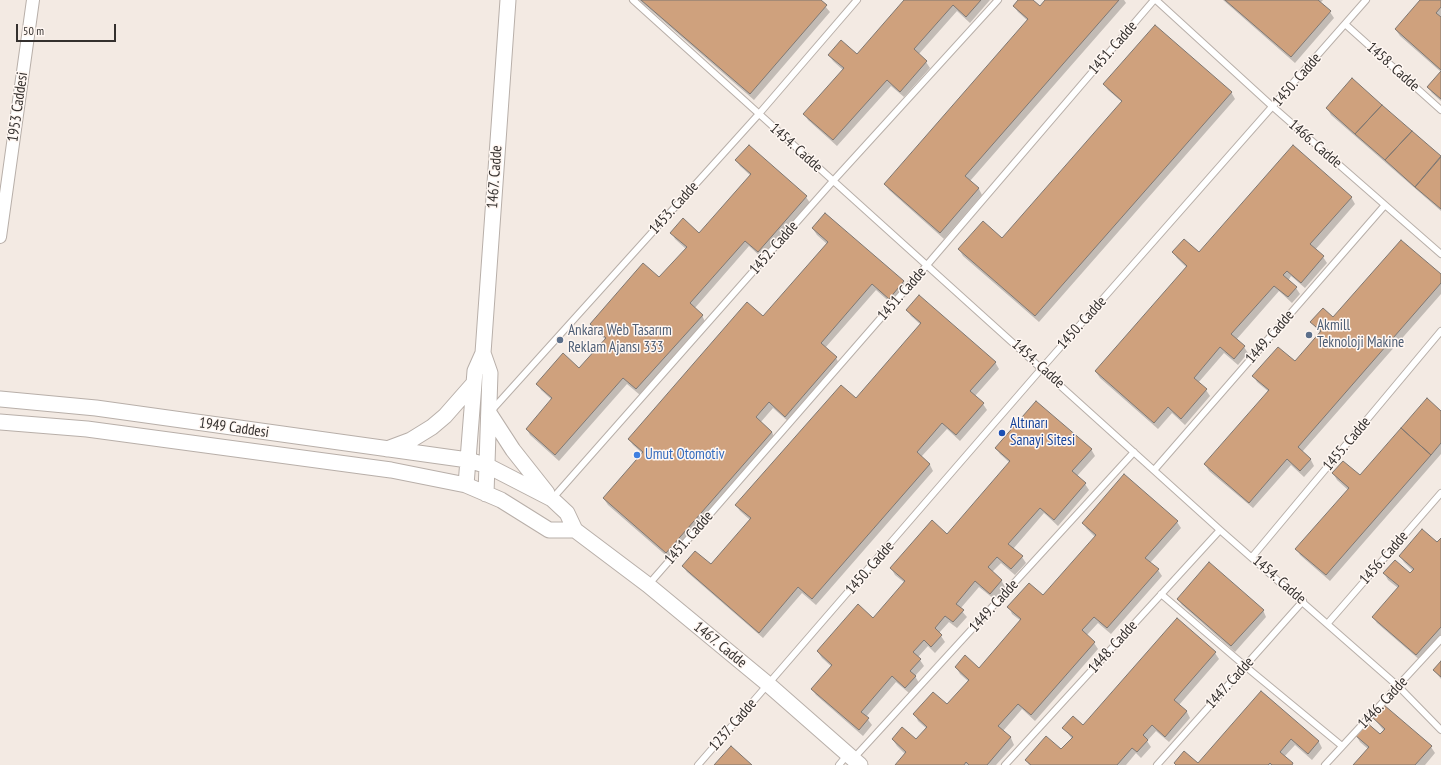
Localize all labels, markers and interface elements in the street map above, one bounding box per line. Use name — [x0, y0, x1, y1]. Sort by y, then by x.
scale bar — [18, 16, 118, 42]
street label: 1451. Cadde — [1085, 18, 1141, 78]
text: 50 m — [23, 23, 44, 38]
street label: 1458. Cadde — [1363, 39, 1423, 95]
street label: 1450. Cadde — [1269, 50, 1325, 110]
street label: 1953 Caddesi — [4, 71, 32, 143]
street label: 1466. Cadde — [1285, 116, 1345, 172]
street label: 1454. Cadde — [766, 120, 826, 176]
street label: 1467. Cadde — [484, 145, 506, 209]
street label: 1453. Cadde — [646, 178, 702, 238]
street label: 1452. Cadde — [746, 218, 802, 278]
street label: 1451. Cadde — [874, 264, 930, 324]
street label: 1450. Cadde — [1054, 293, 1110, 353]
street label: 1449. Cadde — [1242, 307, 1298, 367]
place label: Akmill Teknoloji Makine — [1317, 317, 1404, 352]
place label: Ankara Web Tasarım Reklam Ajansı 333 — [568, 322, 672, 357]
marker: Akmill Teknoloji Makine — [1304, 330, 1314, 340]
marker: Ankara Web Tasarım Reklam Ajansı 333 — [555, 335, 565, 345]
street label: 1454. Cadde — [1008, 336, 1068, 392]
street label: 1455. Cadde — [1319, 413, 1375, 475]
street label: 1949 Caddesi — [198, 414, 270, 442]
place label: Altınarı Sanayi Sitesi — [1010, 415, 1075, 450]
marker: Altınarı Sanayi Sitesi — [997, 428, 1007, 438]
place label: Umut Otomotiv — [645, 446, 725, 464]
marker: Umut Otomotiv — [632, 450, 642, 460]
street label: 1451. Cadde — [661, 508, 717, 568]
street label: 1456. Cadde — [1356, 528, 1412, 588]
street label: 1450. Cadde — [842, 538, 898, 598]
street label: 1454. Cadde — [1249, 552, 1309, 608]
street label: 1449. Cadde — [966, 576, 1022, 636]
street label: 1448. Cadde — [1085, 617, 1141, 677]
street label: 1467. Cadde — [690, 618, 750, 672]
street label: 1447. Cadde — [1202, 653, 1258, 713]
street label: 1446. Cadde — [1354, 673, 1412, 733]
street label: 1237. Cadde — [705, 695, 761, 755]

